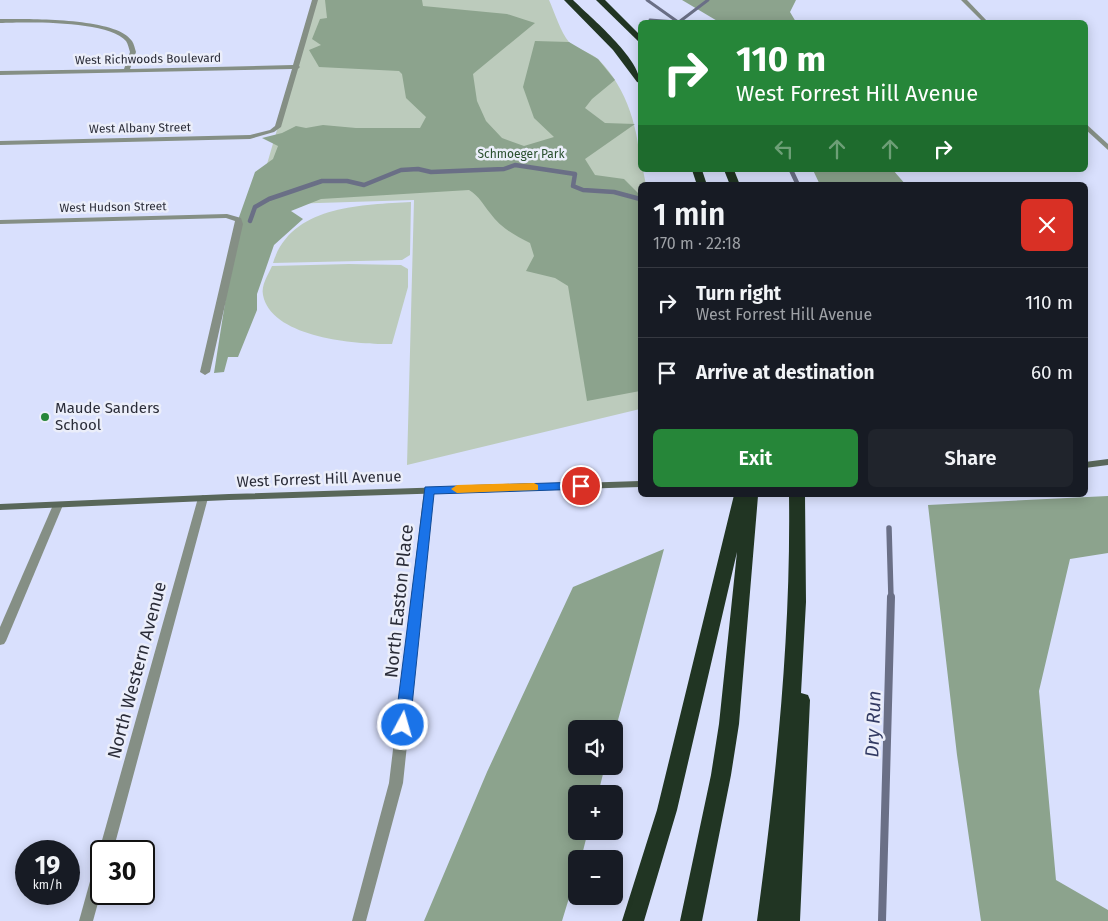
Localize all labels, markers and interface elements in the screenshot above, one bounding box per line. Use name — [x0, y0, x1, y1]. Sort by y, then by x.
text: 110 m — [736, 38, 826, 80]
icon: right — [653, 40, 718, 105]
street label: West Richwoods Boulevard — [75, 51, 221, 67]
text: West Forrest Hill Avenue — [736, 80, 978, 107]
street label: West Albany Street — [89, 120, 192, 136]
icon: left — [770, 135, 798, 163]
icon: ahead — [823, 135, 851, 163]
icon: ahead — [876, 135, 904, 163]
icon: right — [929, 135, 957, 163]
park label: Schmoeger Park — [477, 147, 565, 161]
text: 1 min — [653, 197, 725, 233]
street label: West Hudson Street — [59, 199, 167, 215]
button: close — [1021, 199, 1073, 251]
text: 170 m · 22:18 — [653, 234, 741, 253]
text: Turn right — [696, 282, 781, 305]
icon: right — [653, 289, 681, 317]
text: 110 m — [1025, 291, 1073, 314]
text: West Forrest Hill Avenue — [696, 305, 872, 324]
icon: arrive — [653, 359, 681, 387]
text: Arrive at destination — [696, 361, 875, 384]
text: 60 m — [1031, 361, 1073, 384]
place label: Maude Sanders School — [55, 399, 160, 434]
marker: Maude Sanders School — [39, 411, 51, 423]
button: Exit — [653, 429, 858, 487]
button: Share — [868, 429, 1073, 487]
pin — [560, 465, 602, 507]
street label: West Forrest Hill Avenue — [236, 467, 402, 491]
icon: arrive — [567, 472, 595, 500]
street label: North Easton Place — [380, 523, 418, 679]
street label: North Western Avenue — [103, 579, 171, 761]
water label: Dry Run — [860, 690, 886, 758]
position arrow — [376, 698, 428, 750]
map controls — [568, 720, 623, 905]
button: sound — [568, 720, 623, 775]
button: + — [568, 785, 623, 840]
speed limit sign: 30 — [90, 840, 155, 905]
button: − — [568, 850, 623, 905]
text: 19 — [35, 851, 60, 881]
text: km/h — [33, 878, 62, 892]

